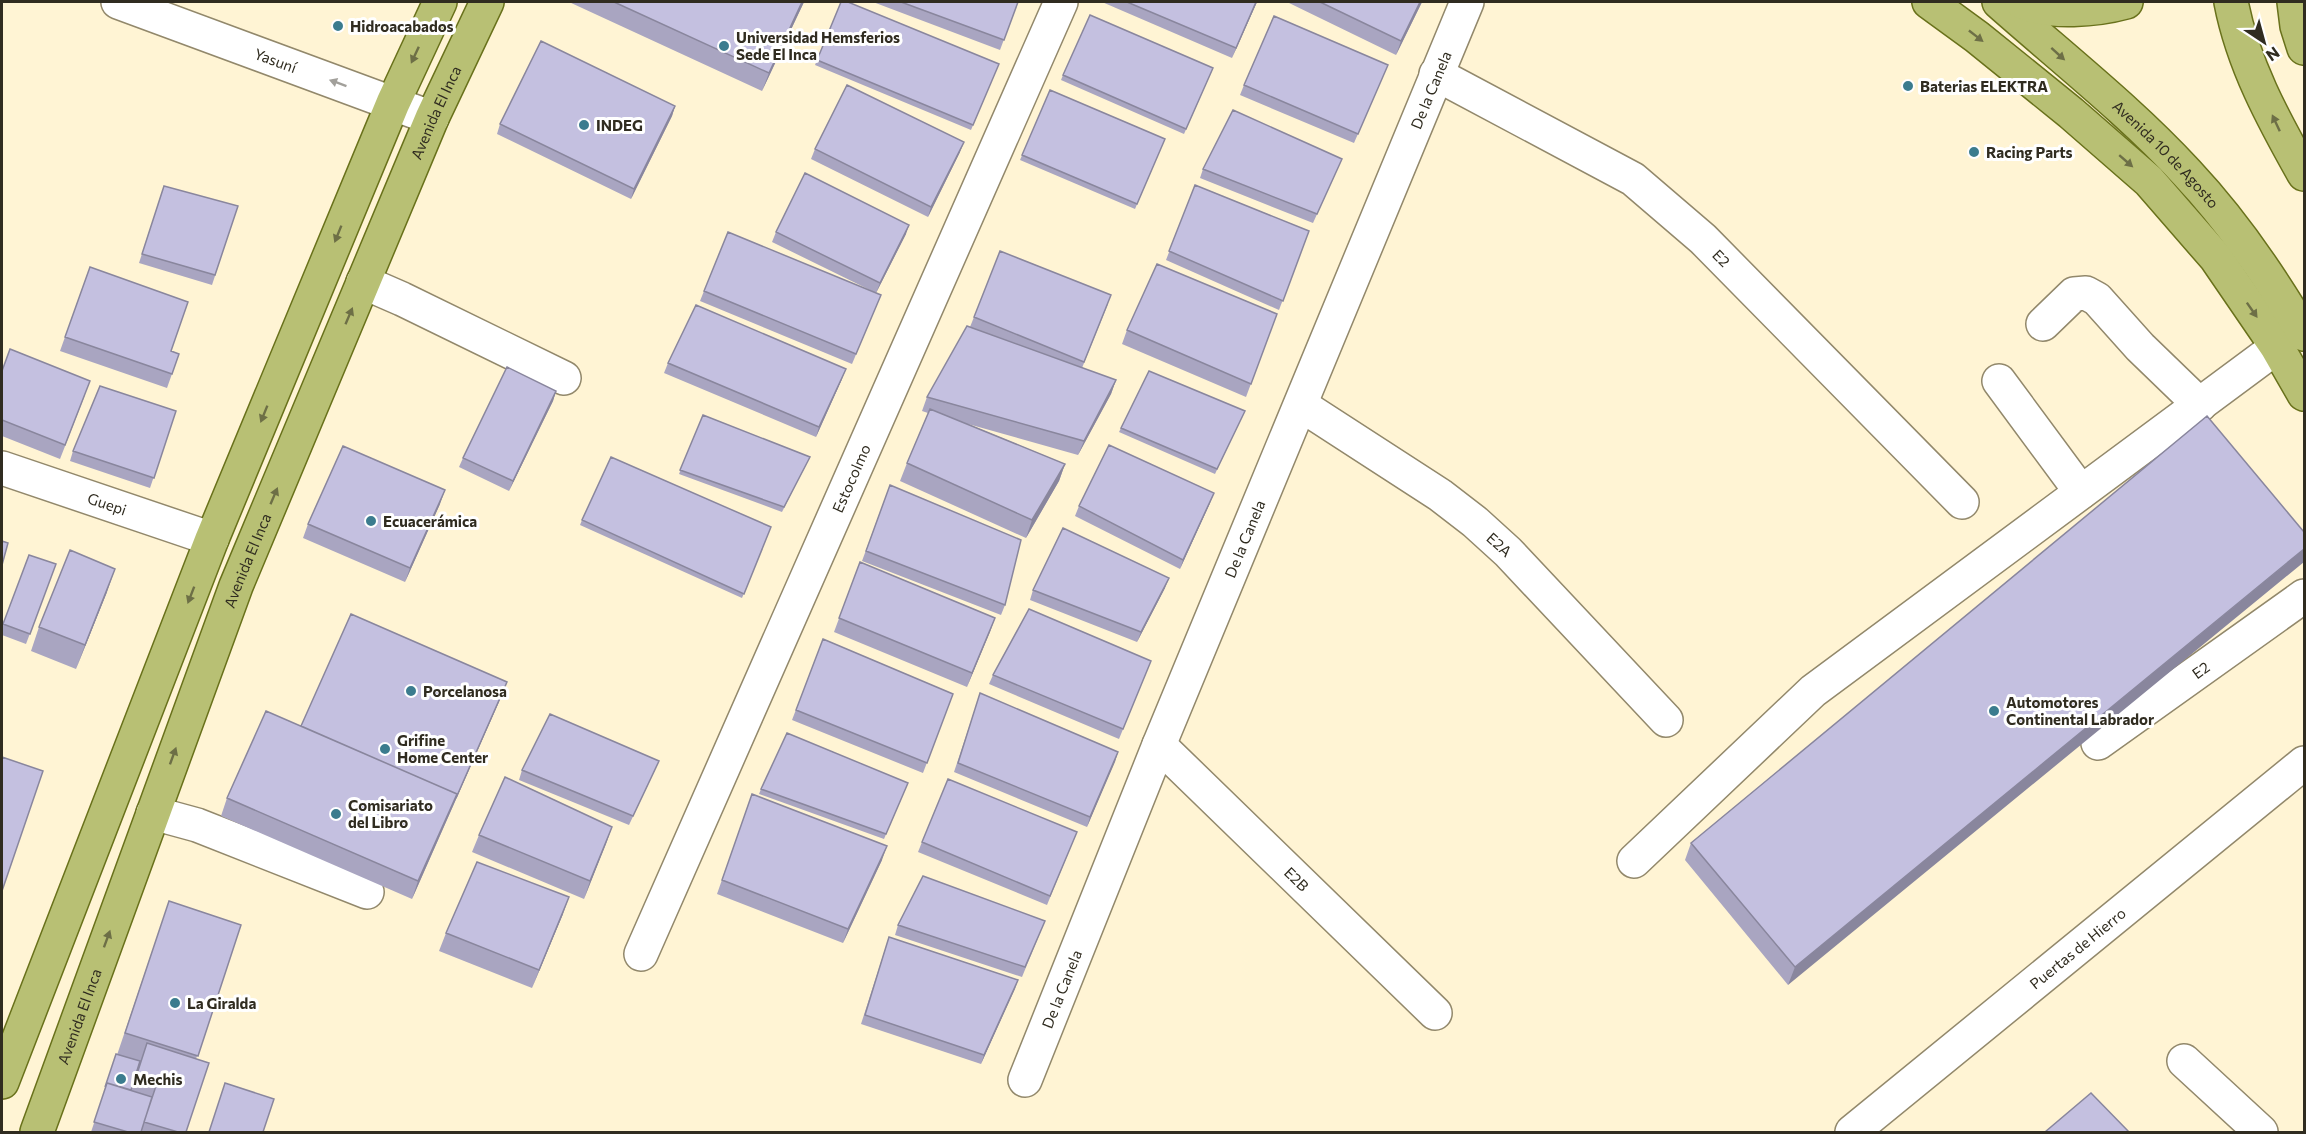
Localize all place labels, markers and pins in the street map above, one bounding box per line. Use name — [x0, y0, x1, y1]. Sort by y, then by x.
place label: Hidroacabados — [350, 17, 454, 35]
marker: Hidroacabados — [331, 19, 345, 33]
place label: Universidad Hemsferios Sede El Inca — [736, 28, 900, 63]
marker: Universidad Hemsferios Sede El Inca — [717, 39, 731, 53]
place label: Baterias ELEKTRA — [1920, 77, 2048, 95]
marker: Baterias ELEKTRA — [1901, 79, 1915, 93]
place label: INDEG — [596, 116, 643, 134]
marker: INDEG — [577, 118, 591, 132]
place label: Racing Parts — [1986, 143, 2073, 161]
marker: Racing Parts — [1967, 145, 1981, 159]
place label: Ecuacerámica — [383, 512, 477, 530]
marker: Ecuacerámica — [364, 514, 378, 528]
place label: Porcelanosa — [423, 682, 507, 700]
marker: Porcelanosa — [404, 684, 418, 698]
place label: Automotores Continental Labrador — [2006, 693, 2154, 728]
marker: Automotores Continental Labrador — [1987, 704, 2001, 718]
place label: Grifine Home Center — [397, 731, 488, 766]
marker: Grifine Home Center — [378, 742, 392, 756]
place label: Comisariato del Libro — [348, 796, 433, 831]
marker: Comisariato del Libro — [329, 807, 343, 821]
place label: La Giralda — [187, 994, 256, 1012]
marker: La Giralda — [168, 996, 182, 1010]
place label: Mechis — [133, 1070, 182, 1088]
marker: Mechis — [114, 1072, 128, 1086]

